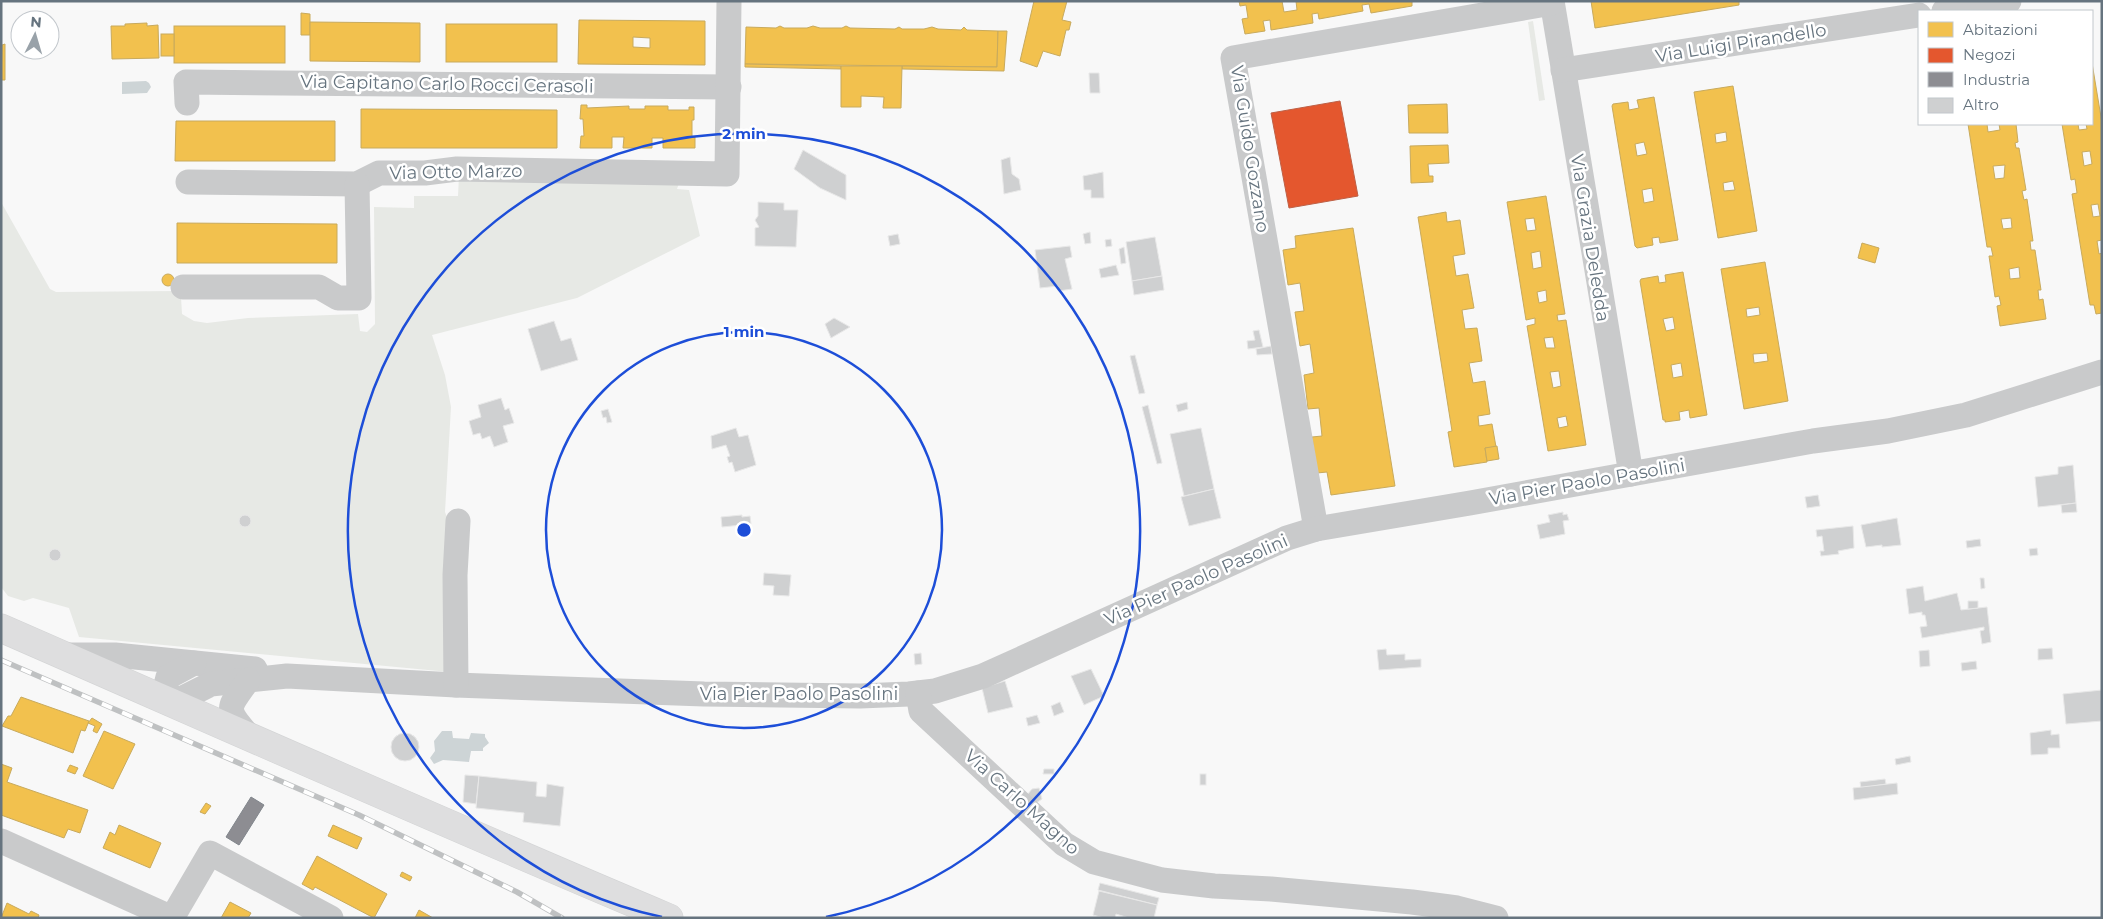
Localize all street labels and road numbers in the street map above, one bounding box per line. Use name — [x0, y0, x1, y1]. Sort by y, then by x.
street label: Via Luigi Pirandello — [1654, 19, 1828, 67]
street label: Via Guido Gozzano — [1226, 64, 1274, 234]
street label: Via Capitano Carlo Rocci Cerasoli — [300, 70, 594, 98]
street label: Via Grazia Deledda — [1566, 153, 1614, 323]
street label: Via Otto Marzo — [389, 160, 523, 184]
street label: Via Pier Paolo Pasolini — [1487, 454, 1687, 510]
street label: Via Pier Paolo Pasolini — [1101, 530, 1291, 630]
street label: Via Pier Paolo Pasolini — [700, 683, 898, 705]
street label: Via Carlo Magno — [960, 745, 1084, 859]

